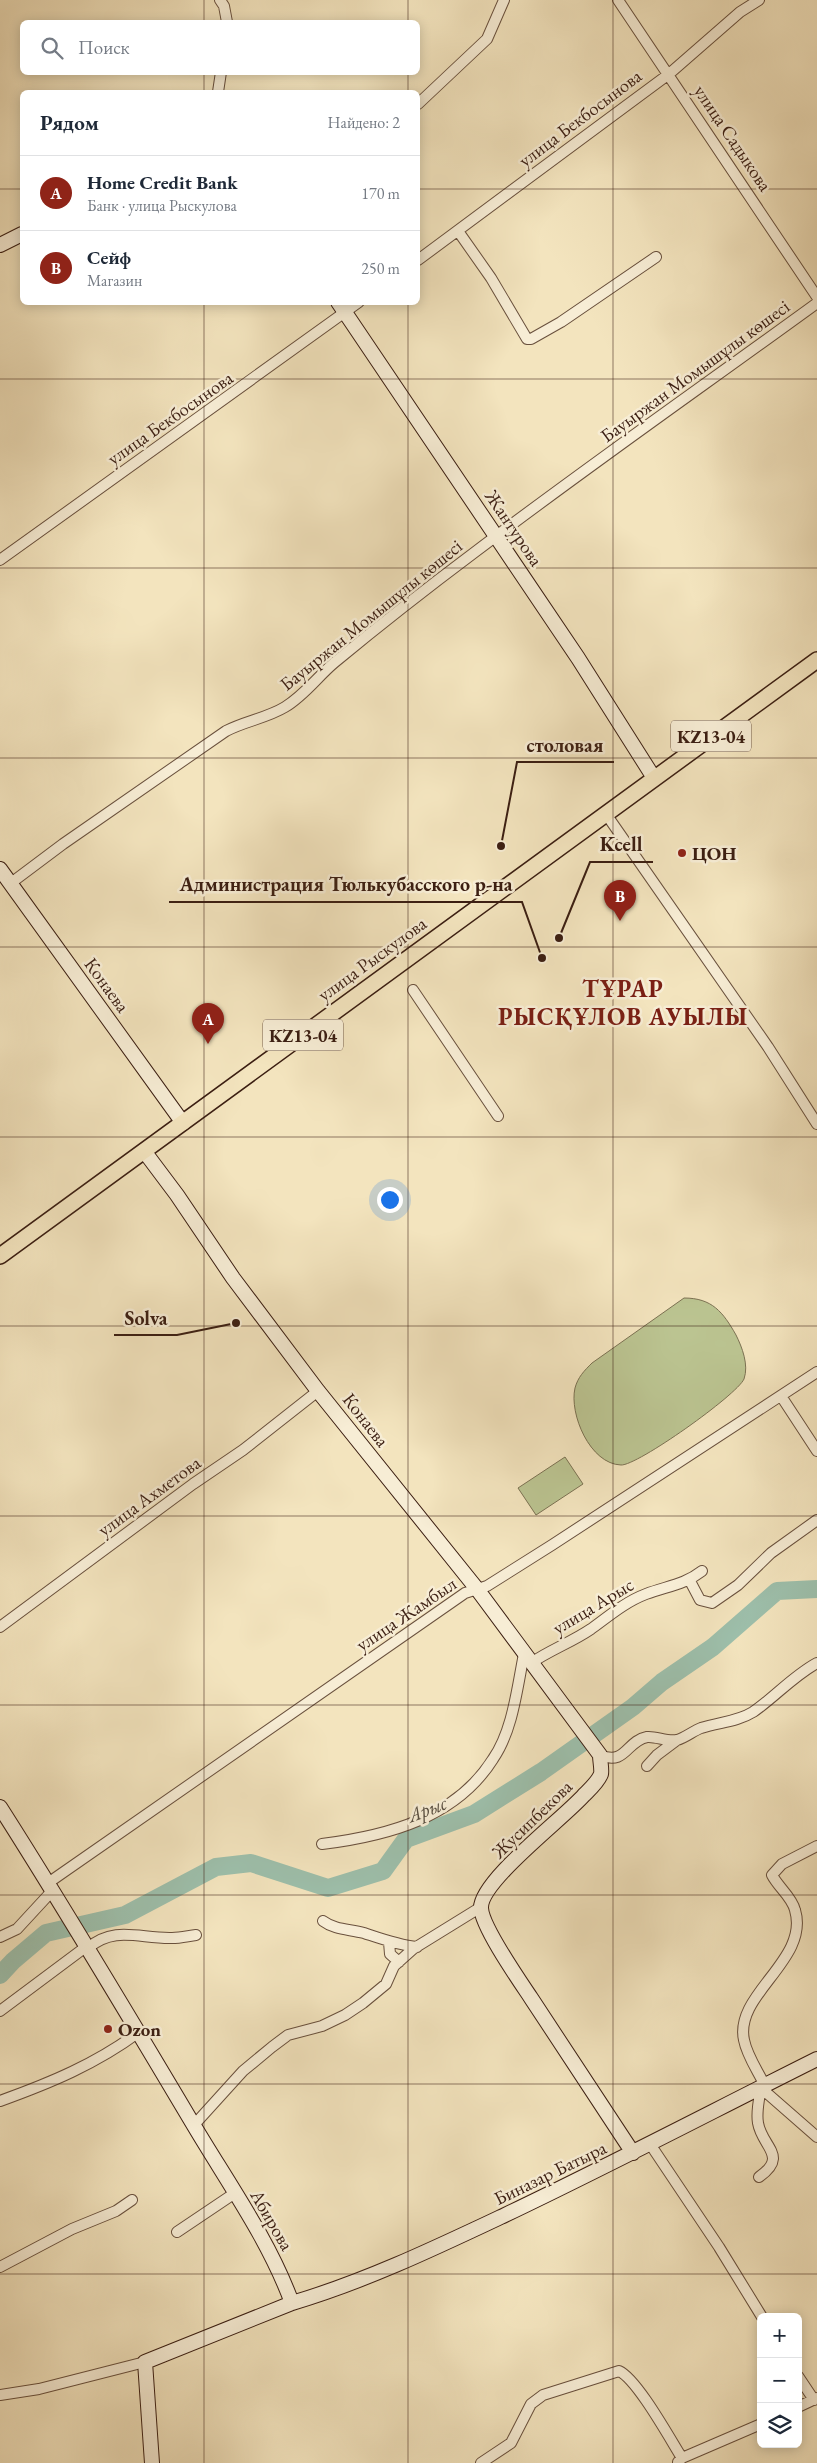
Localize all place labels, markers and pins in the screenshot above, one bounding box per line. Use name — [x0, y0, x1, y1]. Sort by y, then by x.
callout: столовая — [517, 727, 614, 762]
callout: Kcell — [590, 827, 653, 862]
place label: ЦОН — [692, 841, 737, 866]
marker: ЦОН — [676, 847, 688, 859]
callout: Администрация Тюлькубасского р-на — [169, 867, 522, 902]
pin: B — [604, 880, 636, 921]
pin: A — [192, 1003, 224, 1044]
callout: Solva — [114, 1300, 177, 1335]
place label: Ozon — [118, 2017, 161, 2042]
marker: Ozon — [102, 2023, 114, 2035]

